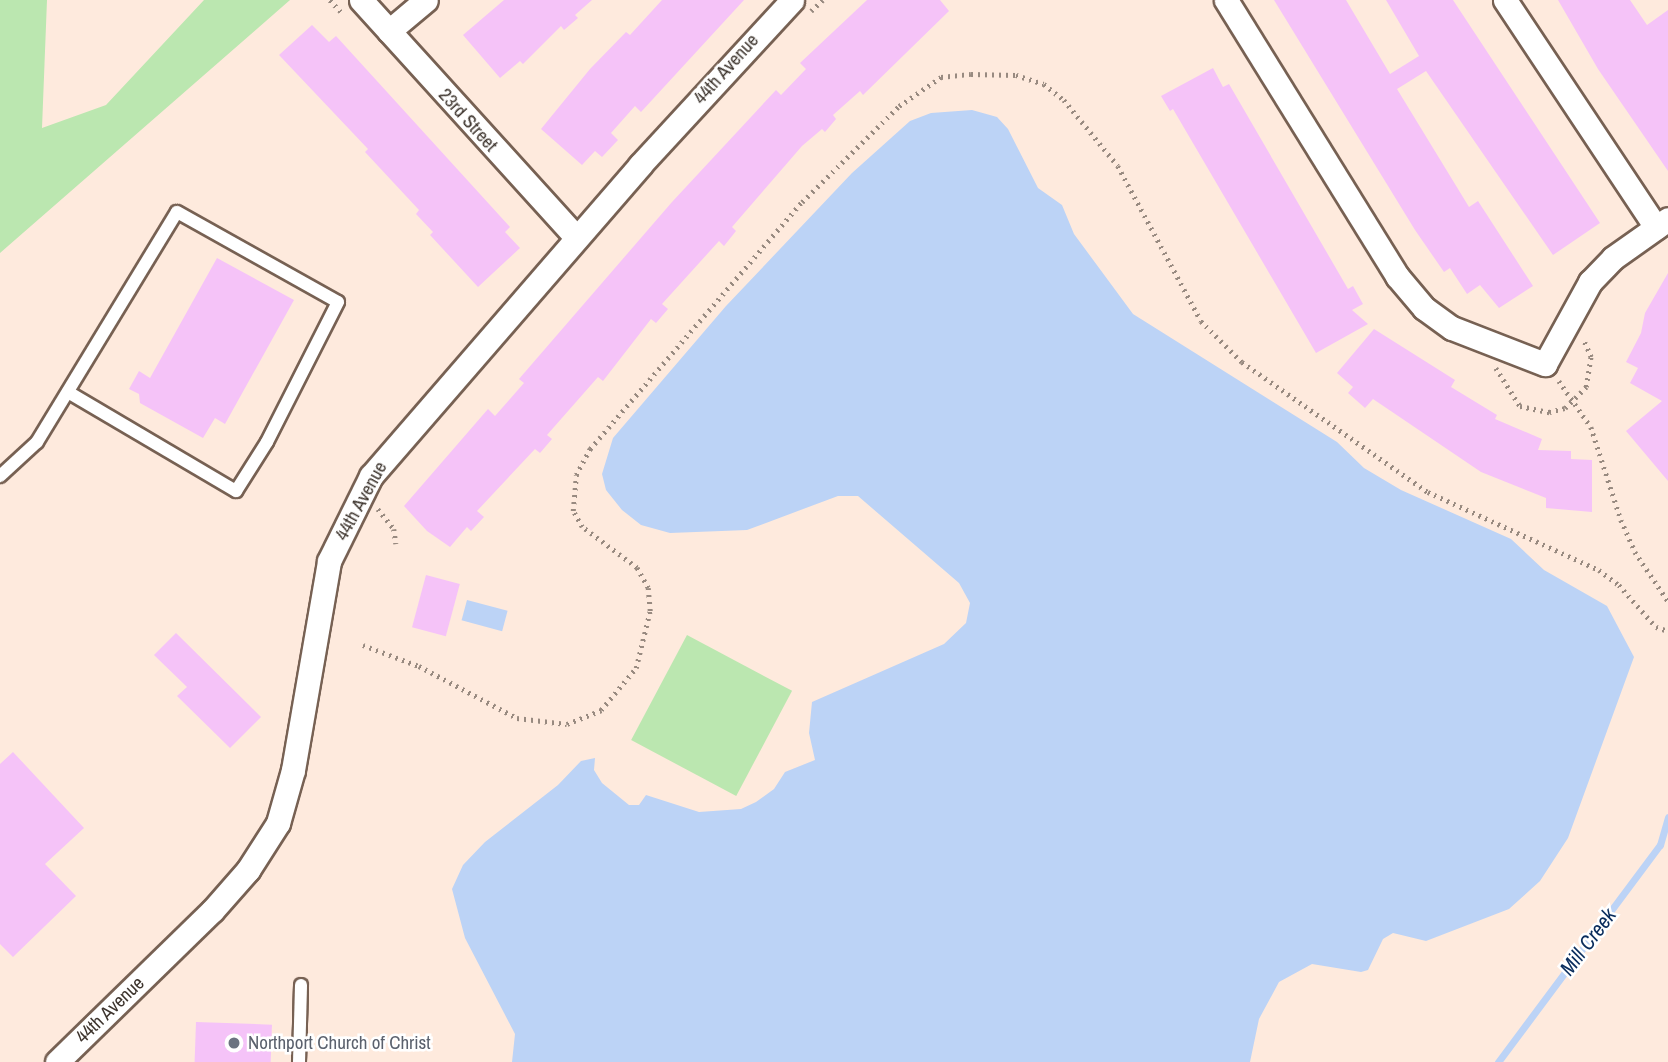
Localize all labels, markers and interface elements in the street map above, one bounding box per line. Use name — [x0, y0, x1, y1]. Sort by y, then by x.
street label: 44th Avenue — [688, 29, 764, 109]
street label: 23rd Street — [434, 84, 502, 156]
street label: 44th Avenue — [330, 457, 392, 545]
water label: Mill Creek — [1555, 903, 1621, 981]
street label: 44th Avenue — [71, 972, 149, 1048]
place label: Northport Church of Christ — [248, 1032, 431, 1054]
marker: Northport Church of Christ — [226, 1035, 242, 1051]

